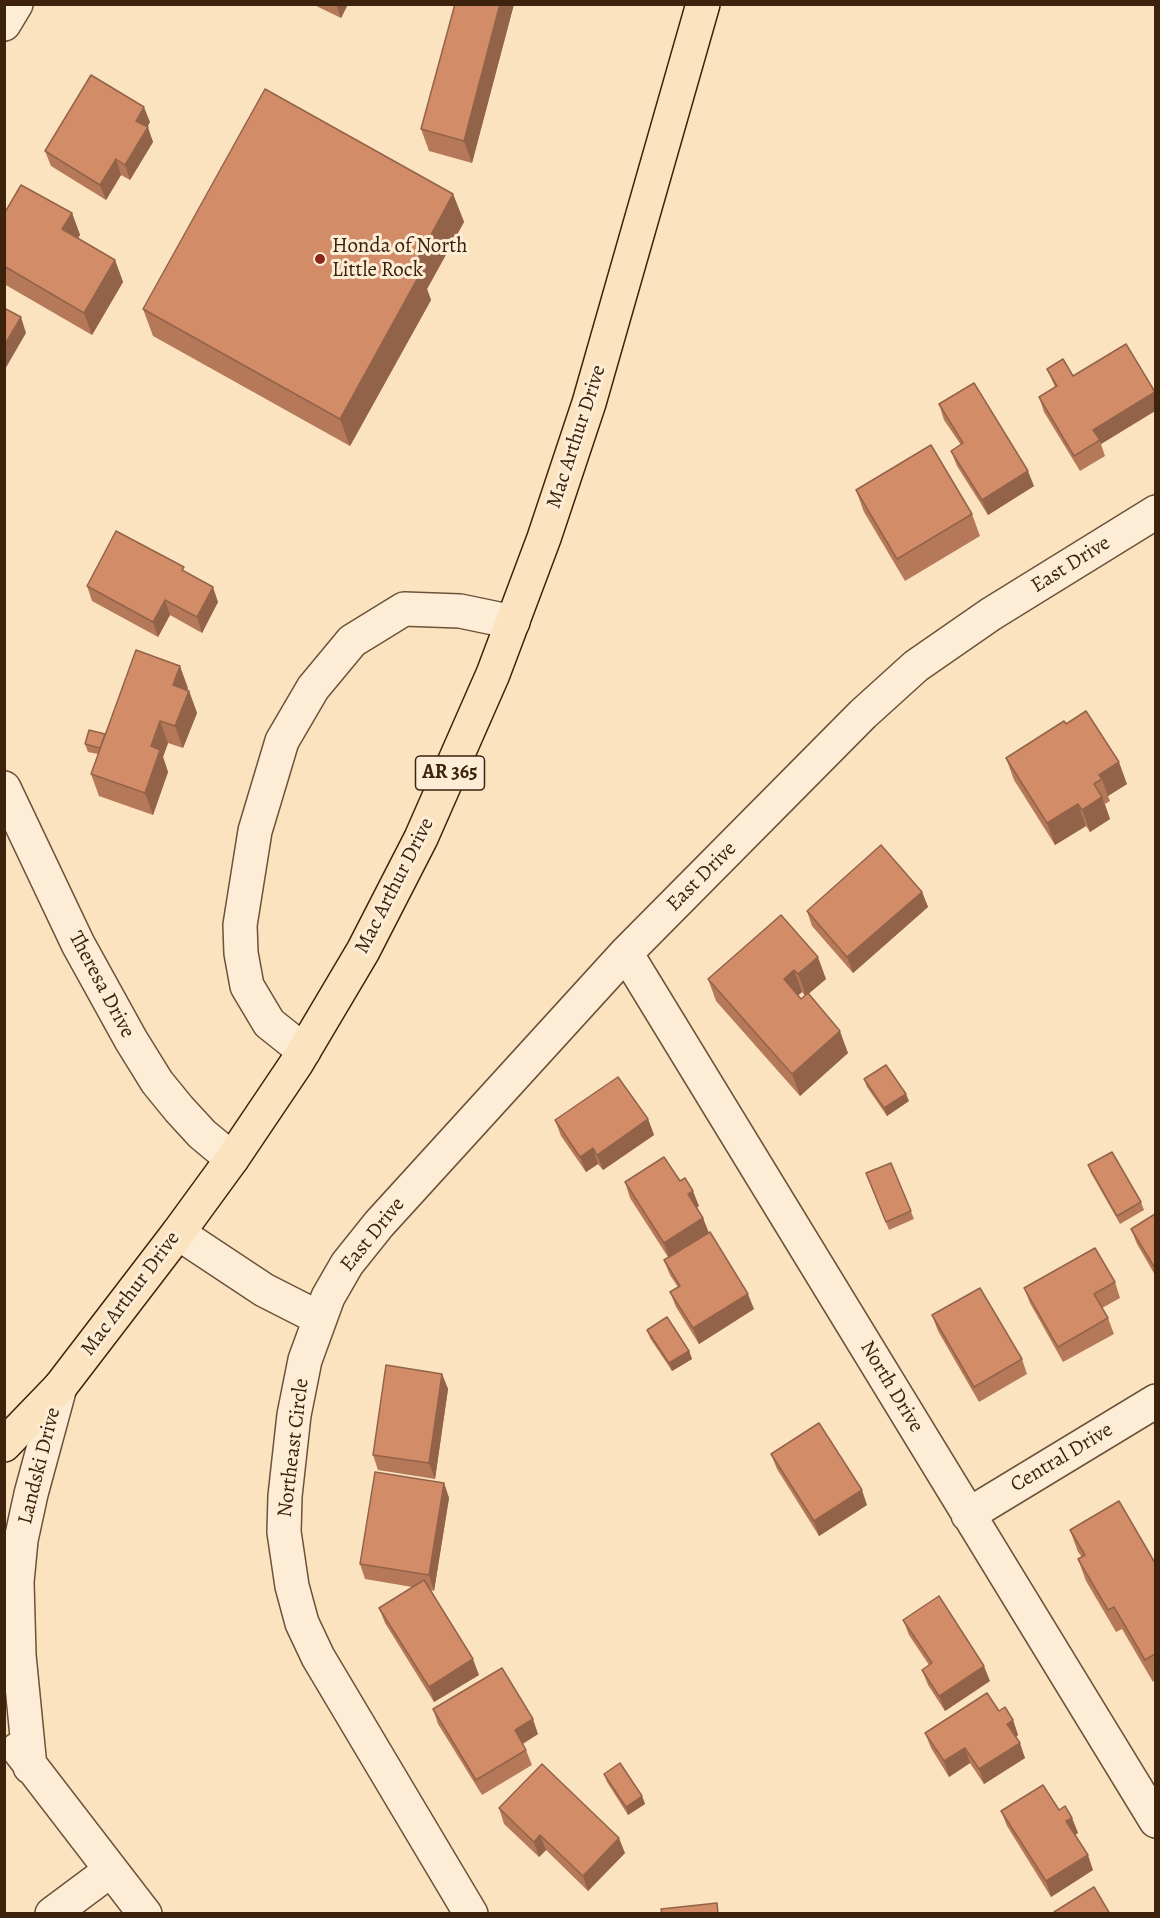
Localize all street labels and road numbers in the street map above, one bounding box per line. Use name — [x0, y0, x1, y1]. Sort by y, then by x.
street label: Mac Arthur Drive — [542, 362, 612, 512]
street label: East Drive — [1027, 531, 1115, 599]
road number: AR 365 — [416, 756, 484, 790]
street label: Mac Arthur Drive — [350, 814, 440, 958]
street label: East Drive — [662, 837, 742, 917]
street label: Theresa Drive — [62, 927, 140, 1043]
street label: East Drive — [335, 1193, 411, 1277]
street label: Mac Arthur Drive — [76, 1227, 186, 1361]
street label: North Drive — [854, 1337, 928, 1437]
street label: Northeast Circle — [273, 1377, 315, 1519]
street label: Landski Drive — [13, 1405, 67, 1527]
street label: Central Drive — [1006, 1418, 1118, 1498]

